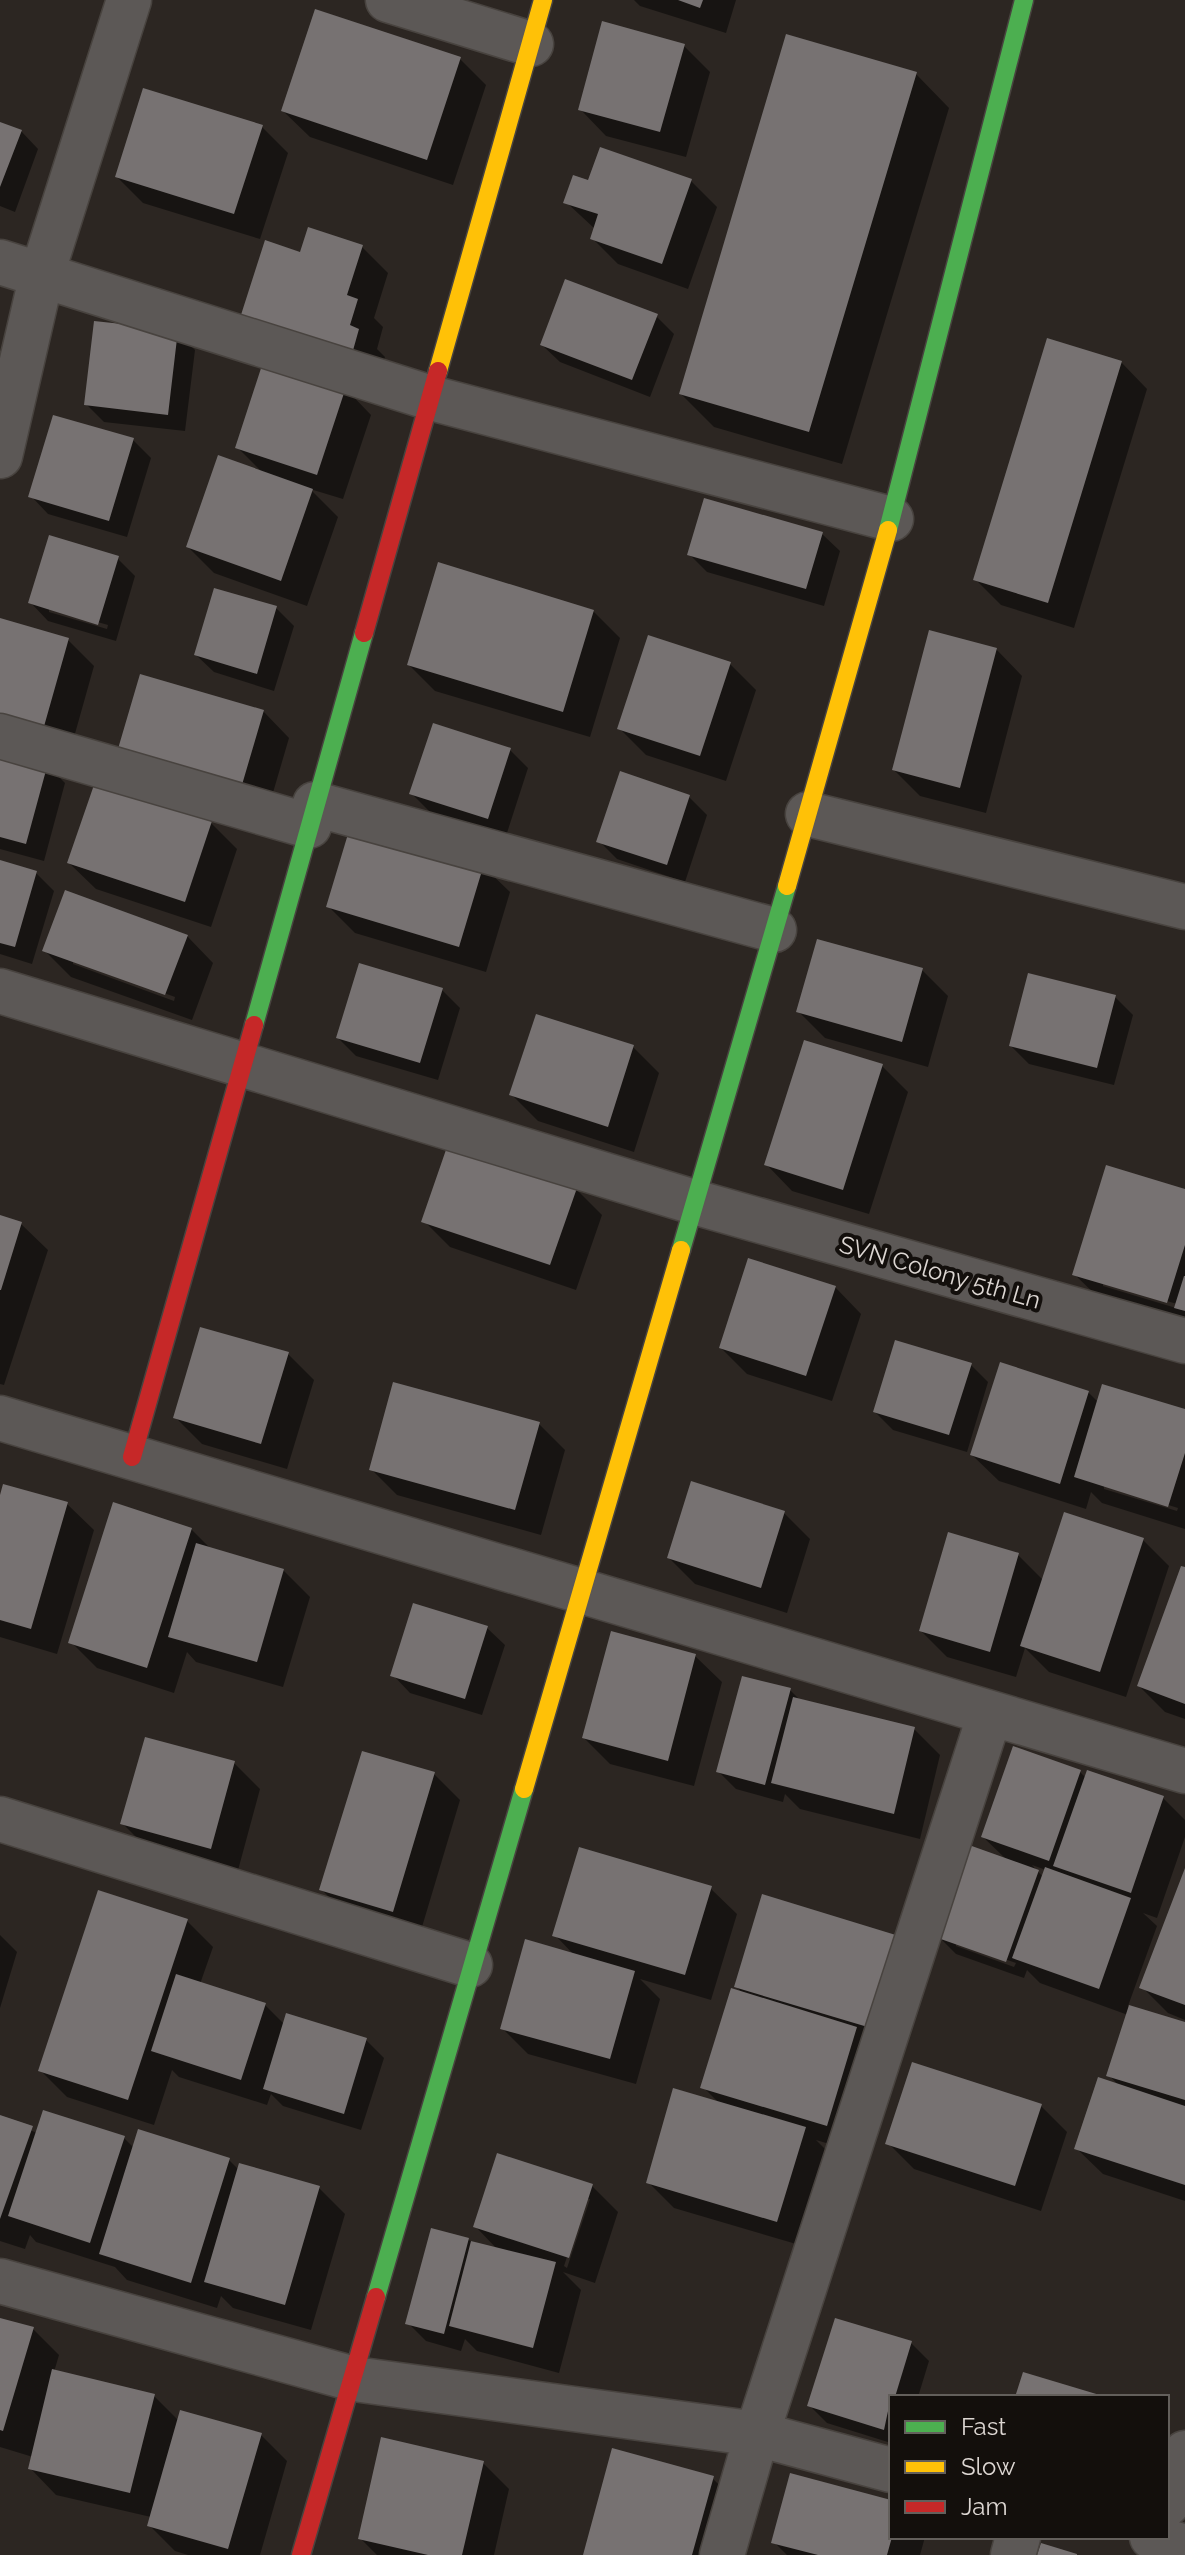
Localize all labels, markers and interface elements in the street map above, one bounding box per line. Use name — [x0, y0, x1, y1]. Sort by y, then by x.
street label: SVN Colony 5th Ln — [836, 1229, 1044, 1315]
legend — [889, 2395, 1169, 2539]
text: Fast — [961, 2412, 1006, 2441]
text: Slow — [961, 2452, 1016, 2481]
text: Jam — [961, 2492, 1007, 2521]

